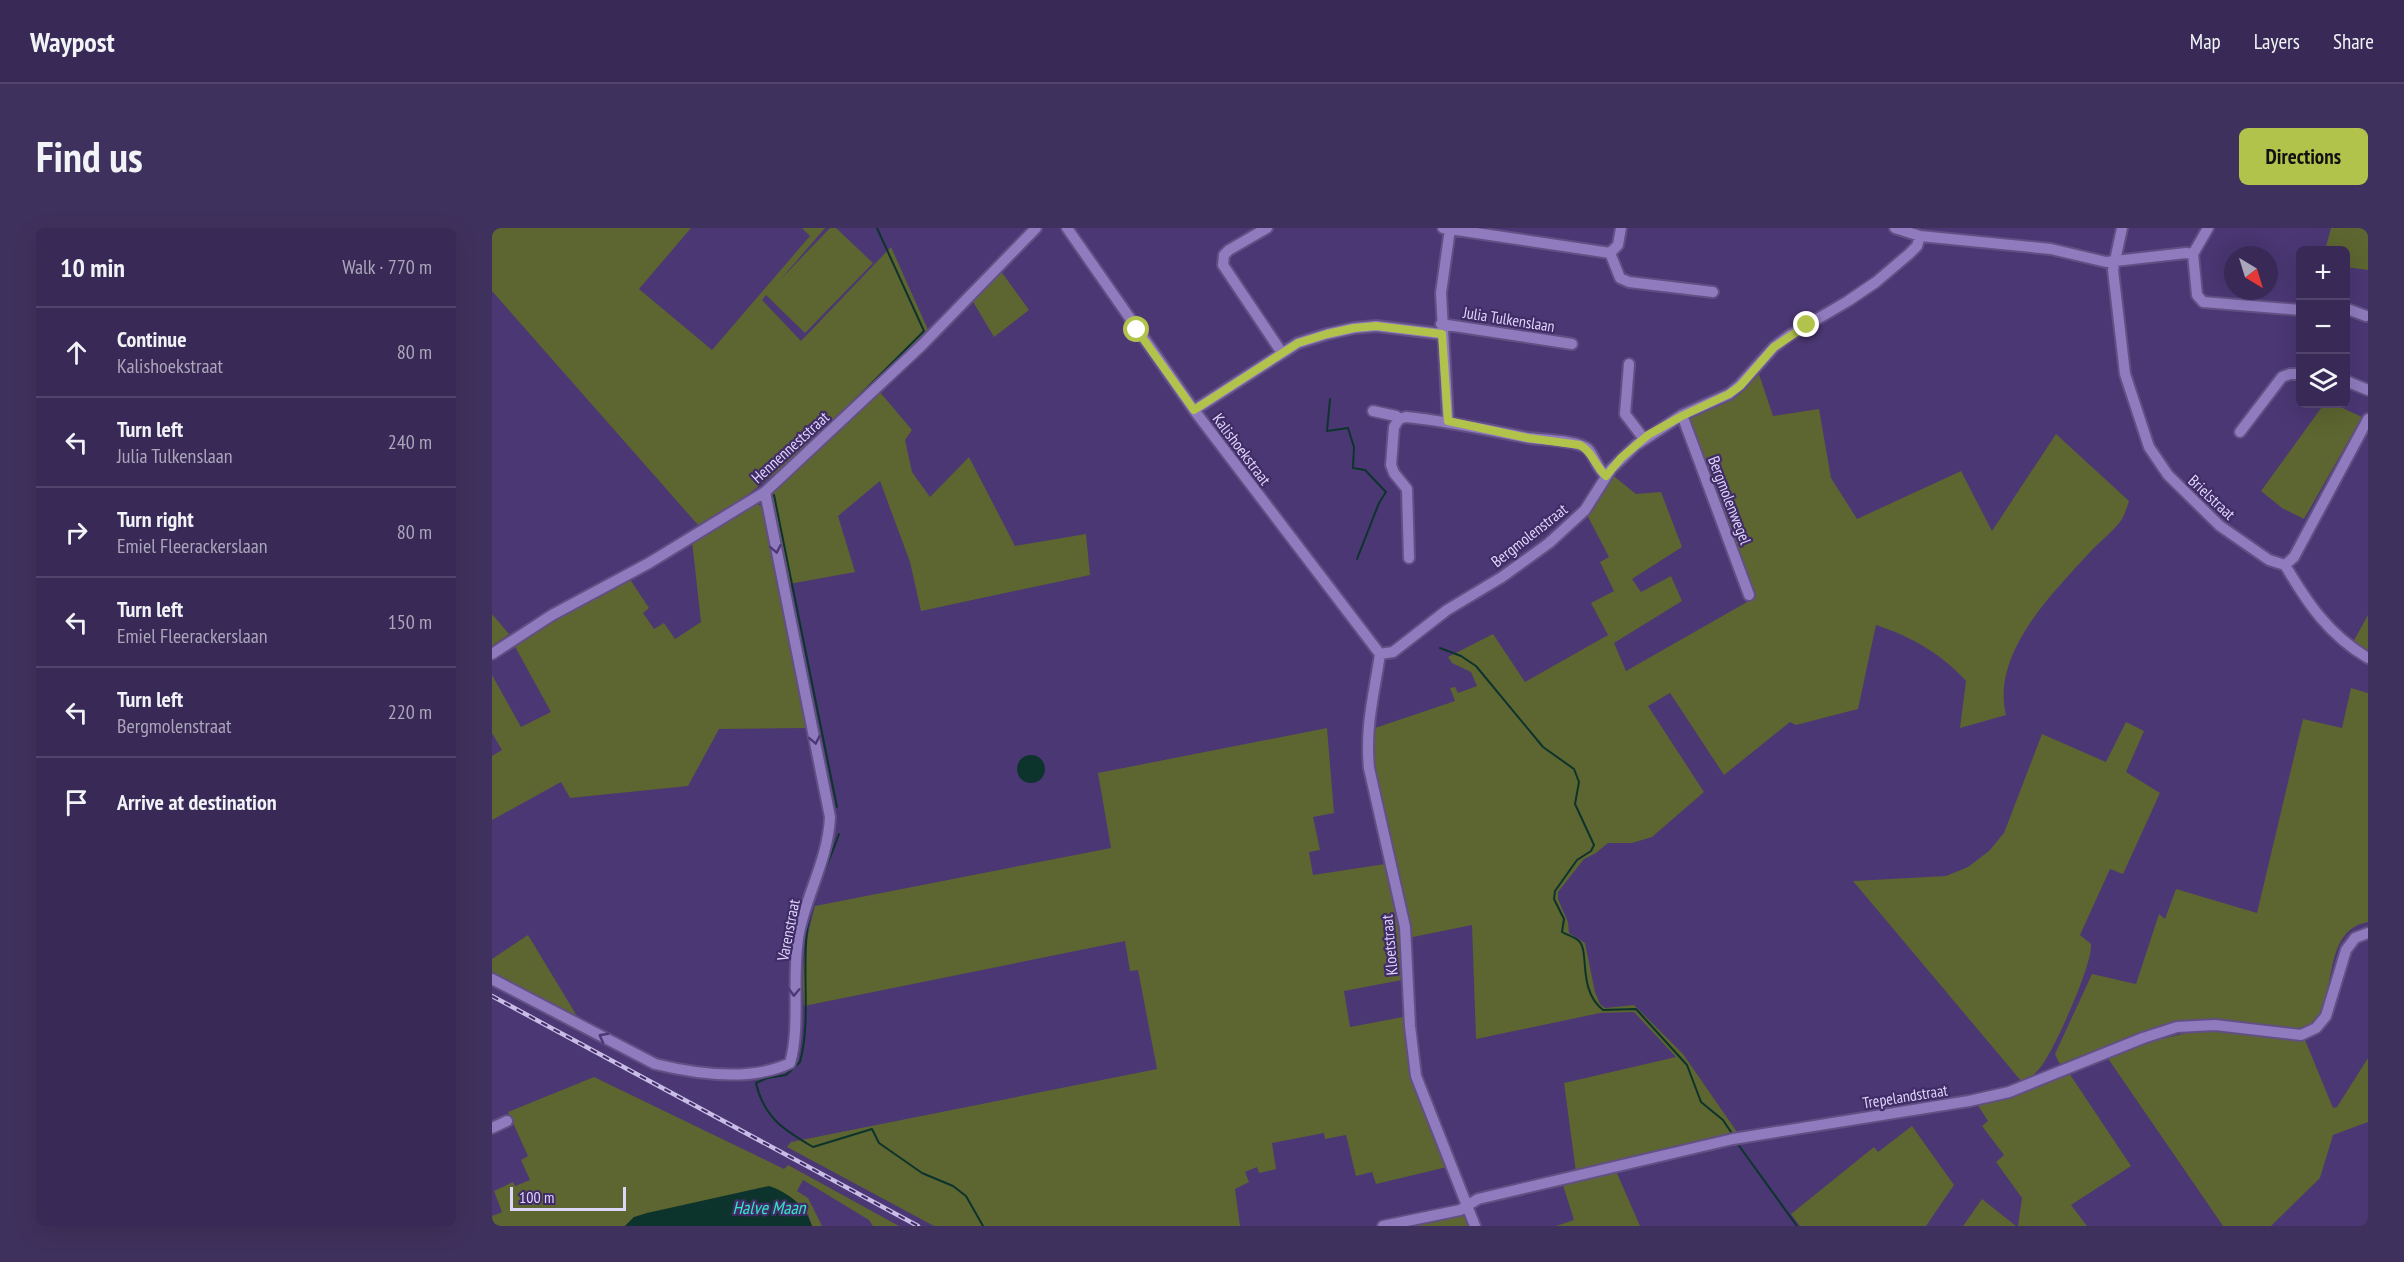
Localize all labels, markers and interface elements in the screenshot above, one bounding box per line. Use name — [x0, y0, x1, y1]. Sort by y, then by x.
text: Waypost — [30, 23, 115, 60]
text: Map — [2190, 28, 2221, 55]
text: Layers — [2254, 28, 2300, 55]
text: Share — [2333, 28, 2374, 55]
button: Directions — [2239, 128, 2368, 185]
text: Find us — [36, 129, 143, 184]
north arrow — [2224, 246, 2278, 300]
map controls — [2296, 246, 2350, 408]
button: + — [2296, 246, 2350, 300]
text: 10 min — [60, 251, 125, 284]
text: Walk · 770 m — [342, 254, 432, 280]
button: − — [2296, 300, 2350, 354]
street label: Julia Tulkenslaan — [1461, 302, 1556, 336]
route end — [1793, 311, 1819, 337]
route start — [1123, 316, 1149, 342]
text: Continue — [117, 325, 187, 353]
icon: ahead — [60, 336, 93, 369]
text: 80 m — [397, 339, 432, 365]
text: Kalishoekstraat — [117, 353, 223, 379]
button: layers — [2296, 354, 2350, 408]
street label: Hennenneststraat — [747, 406, 833, 487]
street label: Kalishoekstraat — [1209, 409, 1276, 489]
text: Turn left — [117, 415, 183, 443]
icon: left — [60, 426, 93, 459]
text: 240 m — [388, 429, 432, 455]
text: Julia Tulkenslaan — [117, 443, 233, 469]
street label: Bergmolenwegel — [1704, 453, 1756, 547]
street label: Brielstraat — [2184, 470, 2240, 524]
street label: Bergmolenstraat — [1487, 499, 1572, 571]
text: Turn right — [117, 505, 194, 533]
icon: right — [60, 516, 93, 549]
text: 80 m — [397, 519, 432, 545]
text: Emiel Fleerackerslaan — [117, 533, 267, 559]
one-way arrow — [769, 544, 782, 554]
text: Turn left — [117, 595, 183, 623]
icon: left — [60, 606, 93, 639]
text: 150 m — [388, 609, 432, 635]
text: Emiel Fleerackerslaan — [117, 623, 267, 649]
text: Turn left — [117, 685, 183, 713]
icon: left — [60, 696, 93, 729]
text: 220 m — [388, 699, 432, 725]
text: Bergmolenstraat — [117, 713, 231, 739]
one-way arrow — [808, 735, 821, 745]
icon: arrive — [60, 786, 93, 819]
text: Arrive at destination — [117, 788, 277, 816]
street label: Varenstraat — [772, 897, 804, 964]
street label: Kloetstraat — [1376, 913, 1402, 976]
one-way arrow — [788, 987, 801, 996]
one-way arrow — [599, 1033, 609, 1044]
street label: Trepelandstraat — [1861, 1079, 1950, 1113]
scale bar — [510, 1184, 626, 1212]
text: 100 m — [519, 1187, 554, 1207]
water label: Halve Maan — [732, 1196, 807, 1219]

